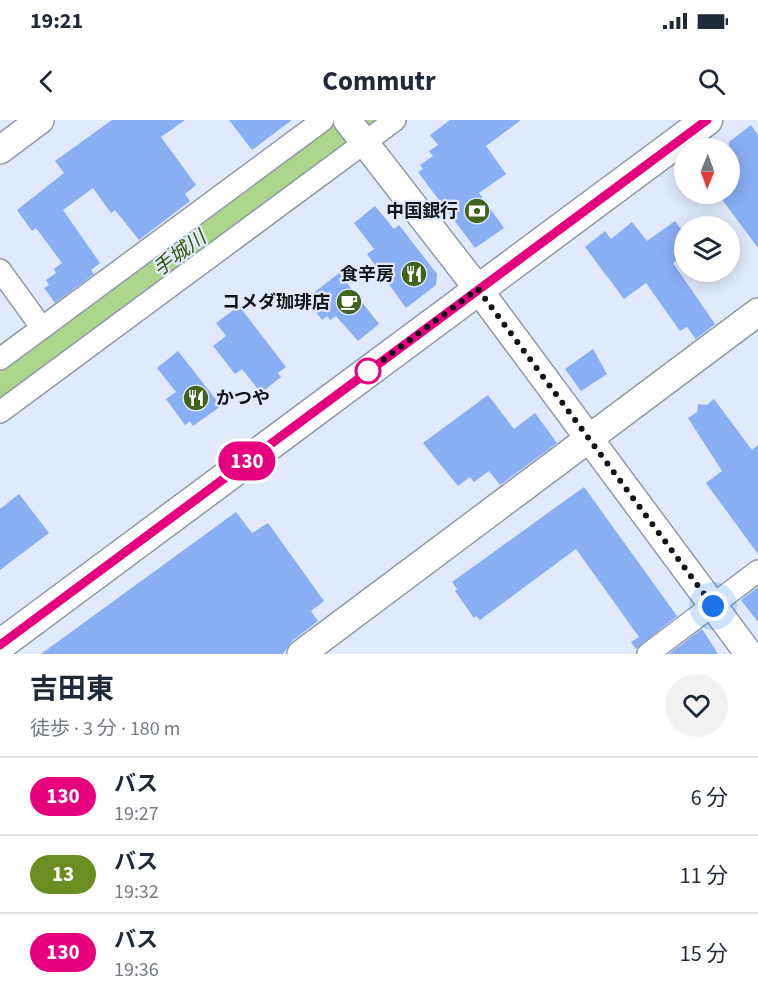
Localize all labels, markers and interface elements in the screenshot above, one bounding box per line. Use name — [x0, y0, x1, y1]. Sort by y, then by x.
text: 19:21 — [30, 5, 83, 37]
text: Commutr — [322, 62, 436, 101]
icon: back — [30, 65, 63, 98]
icon: search — [695, 65, 728, 98]
north arrow — [674, 138, 740, 204]
map controls — [674, 138, 740, 282]
bank icon: 中国銀行 — [462, 196, 492, 226]
place label: 中国銀行 — [386, 199, 458, 224]
button: layers — [674, 216, 740, 282]
water label: 手城川 — [147, 223, 214, 283]
restaurant icon: 食辛房 — [399, 259, 429, 289]
place label: 食辛房 — [340, 262, 394, 287]
cafe icon: コメダ珈琲店 — [334, 287, 364, 317]
place label: コメダ珈琲店 — [222, 290, 330, 315]
unlabelled marker — [355, 358, 381, 384]
restaurant icon: かつや — [181, 383, 211, 413]
place label: かつや — [216, 386, 270, 411]
line badge: 130 — [212, 442, 282, 480]
text: 130 — [230, 446, 264, 476]
your location — [698, 591, 728, 621]
text: 吉田東 — [30, 669, 114, 709]
button: heart — [665, 674, 728, 737]
text: 徒歩 · 3 分 · 180 m — [30, 715, 180, 743]
text: バス — [114, 768, 158, 800]
text: 130 — [46, 781, 80, 811]
text: 6 分 — [691, 782, 728, 814]
text: 19:27 — [114, 800, 159, 828]
text: バス — [114, 846, 158, 878]
text: 13 — [52, 859, 74, 889]
text: 11 分 — [680, 860, 728, 892]
text: 19:32 — [114, 878, 159, 906]
text: バス — [114, 924, 158, 956]
text: 130 — [46, 937, 80, 967]
text: 15 分 — [680, 938, 728, 970]
text: 19:36 — [114, 956, 159, 984]

